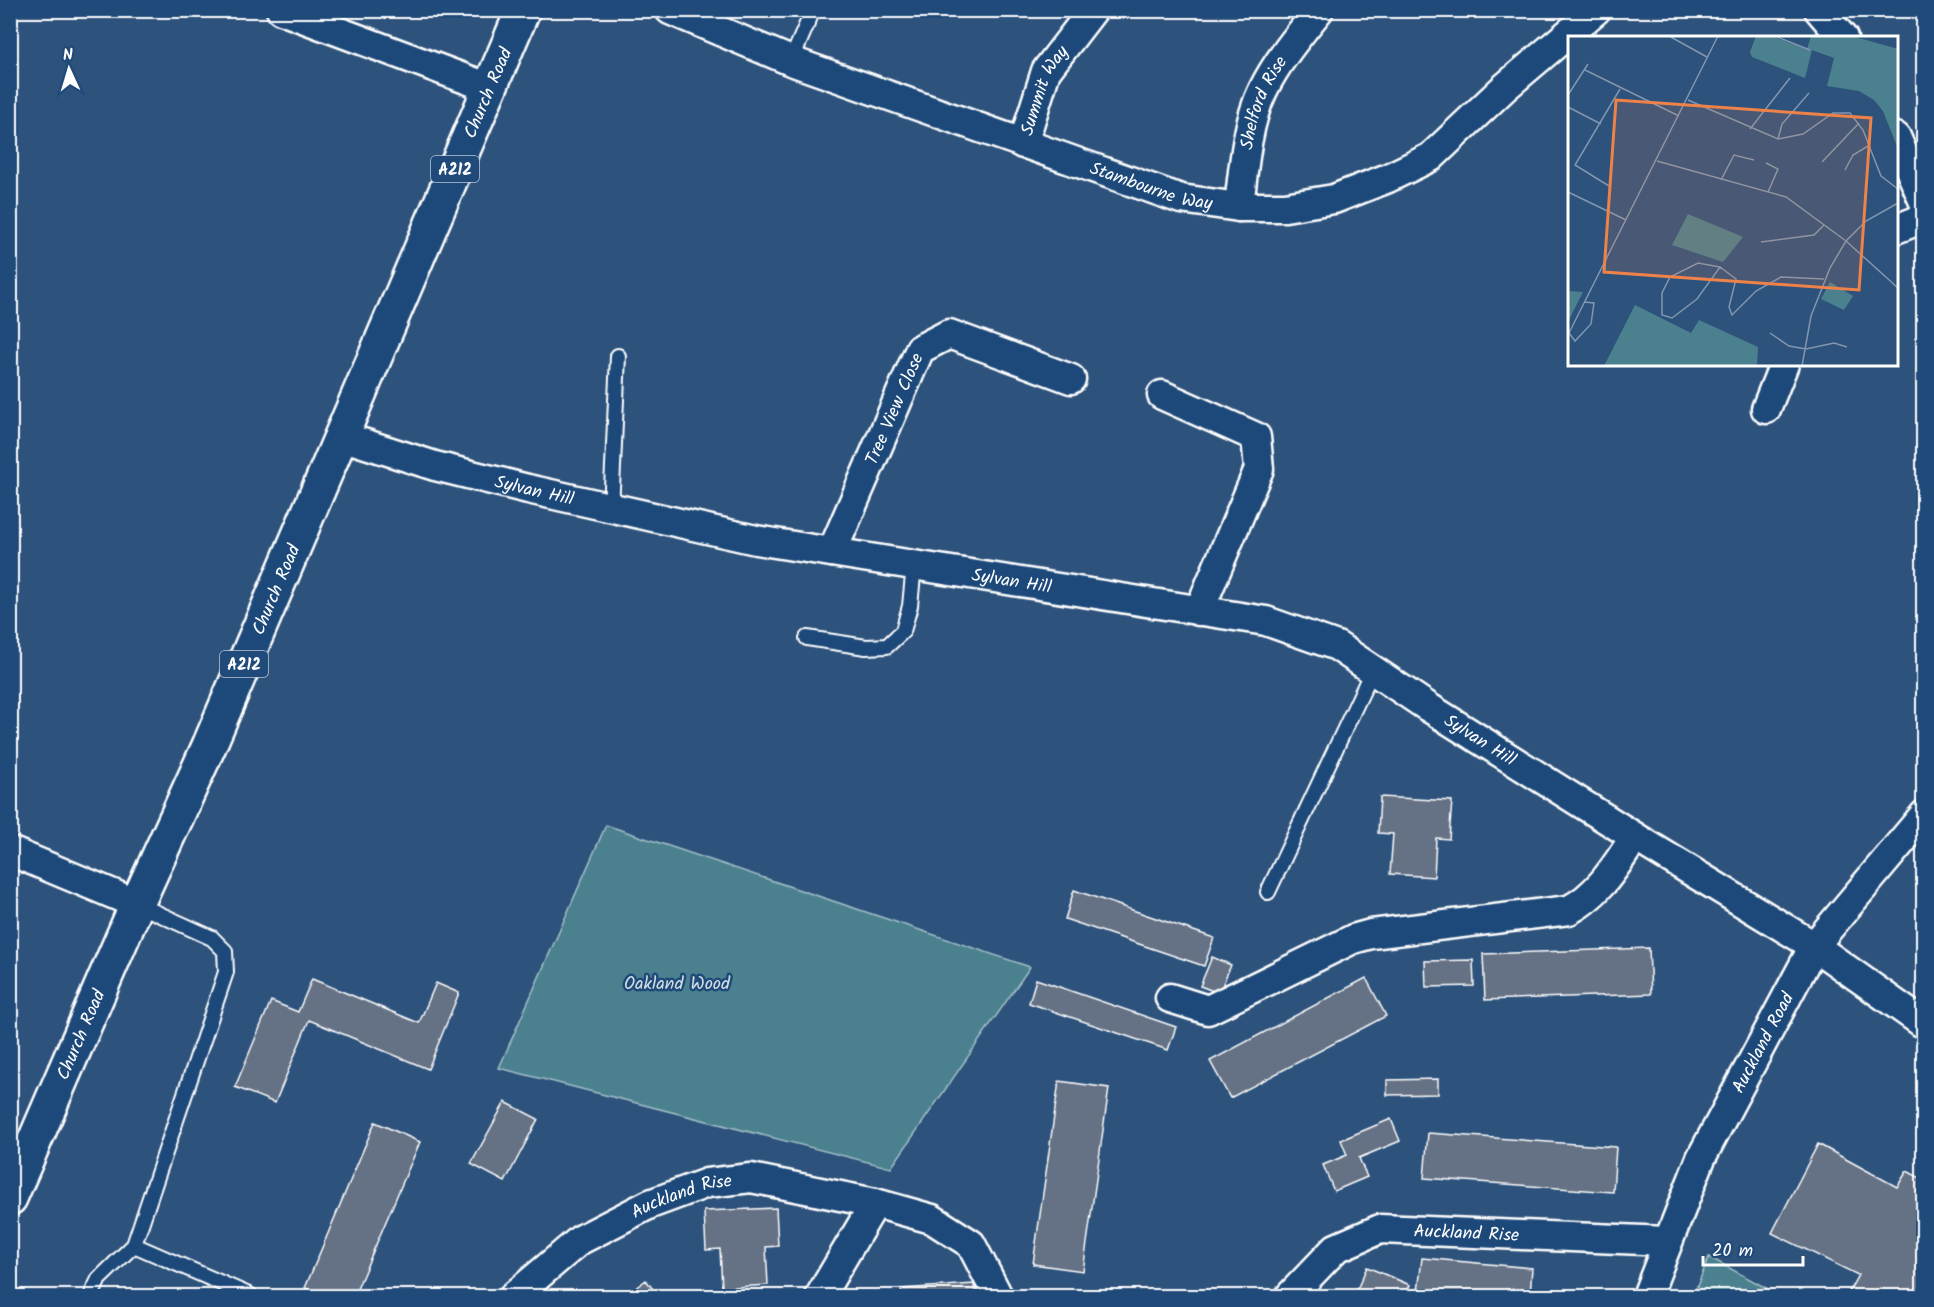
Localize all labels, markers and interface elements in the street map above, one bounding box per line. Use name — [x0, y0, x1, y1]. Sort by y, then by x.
inset map — [1568, 36, 1898, 366]
north arrow — [39, 39, 99, 99]
street label: Summit Way — [1014, 39, 1077, 139]
text: N — [62, 43, 74, 68]
street label: Church Road — [457, 43, 522, 143]
street label: Shelford Rise — [1233, 50, 1295, 152]
street label: Stambourne Way — [1085, 155, 1215, 219]
road number: A212 — [431, 156, 479, 182]
street label: Tree View Close — [858, 349, 932, 470]
street label: Sylvan Hill — [491, 468, 577, 515]
street label: Church Road — [245, 539, 310, 640]
street label: Sylvan Hill — [969, 561, 1054, 603]
road number: A212 — [220, 651, 268, 677]
street label: Sylvan Hill — [1438, 707, 1522, 775]
park label: Oakland Wood — [624, 970, 731, 999]
street label: Church Road — [50, 984, 115, 1085]
street label: Auckland Road — [1725, 987, 1803, 1099]
street label: Auckland Rise — [626, 1167, 733, 1227]
street label: Auckland Rise — [1413, 1217, 1520, 1251]
scale bar — [1703, 1229, 1804, 1267]
text: 20 m — [1712, 1237, 1753, 1266]

